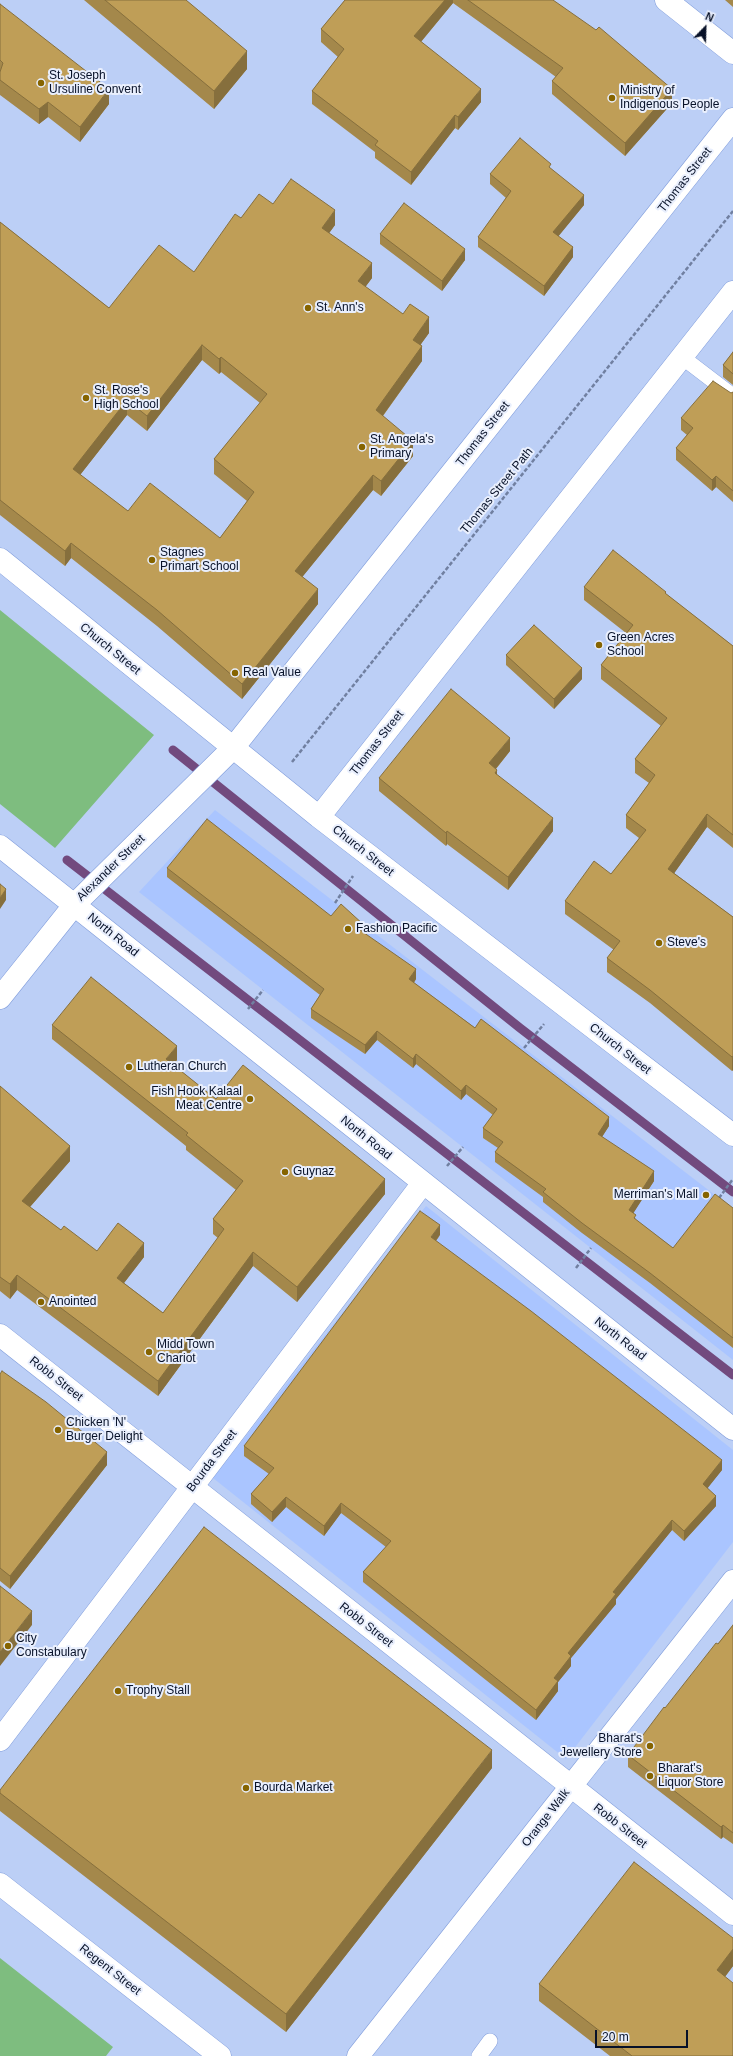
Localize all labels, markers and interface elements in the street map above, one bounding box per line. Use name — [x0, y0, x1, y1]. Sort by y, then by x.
north arrow — [685, 8, 725, 48]
text: N — [704, 10, 716, 24]
place label: St. Joseph Ursuline Convent — [49, 69, 141, 97]
marker: St. Joseph Ursuline Convent — [36, 78, 46, 88]
place label: Ministry of Indigenous People — [620, 84, 719, 112]
marker: Ministry of Indigenous People — [607, 93, 617, 103]
street label: Thomas Street — [655, 145, 715, 215]
place label: St. Ann's — [316, 301, 364, 315]
marker: St. Ann's — [303, 303, 313, 313]
place label: St. Rose's High School — [94, 384, 159, 412]
marker: St. Rose's High School — [81, 393, 91, 403]
street label: Thomas Street — [453, 399, 513, 469]
place label: St. Angela's Primary — [370, 433, 434, 461]
marker: St. Angela's Primary — [357, 442, 367, 452]
street label: Thomas Street Path — [458, 445, 536, 537]
place label: Stagnes Primart School — [160, 546, 239, 574]
marker: Stagnes Primart School — [147, 555, 157, 565]
street label: Church Street — [77, 620, 143, 678]
place label: Green Acres School — [607, 631, 674, 659]
marker: Green Acres School — [594, 640, 604, 650]
place label: Real Value — [243, 666, 301, 680]
marker: Real Value — [230, 668, 240, 678]
street label: Thomas Street — [347, 708, 407, 778]
street label: Church Street — [329, 823, 397, 879]
street label: Alexander Street — [74, 832, 148, 904]
street label: North Road — [85, 910, 141, 960]
place label: Fashion Pacific — [356, 922, 437, 936]
marker: Fashion Pacific — [343, 924, 353, 934]
place label: Steve's — [667, 936, 706, 950]
marker: Steve's — [654, 938, 664, 948]
street label: Church Street — [586, 1021, 654, 1077]
place label: Lutheran Church — [137, 1060, 226, 1074]
marker: Lutheran Church — [124, 1062, 134, 1072]
place label: Fish Hook Kalaal Meat Centre — [151, 1085, 242, 1113]
marker: Fish Hook Kalaal Meat Centre — [245, 1094, 255, 1104]
street label: North Road — [338, 1113, 394, 1163]
place label: Guynaz — [293, 1165, 334, 1179]
marker: Guynaz — [280, 1167, 290, 1177]
place label: Merriman's Mall — [614, 1188, 698, 1202]
marker: Merriman's Mall — [701, 1190, 711, 1200]
place label: Anointed — [49, 1295, 96, 1309]
marker: Anointed — [36, 1297, 46, 1307]
street label: North Road — [591, 1314, 649, 1364]
place label: Midd Town Chariot — [157, 1338, 214, 1366]
marker: Midd Town Chariot — [144, 1347, 154, 1357]
street label: Robb Street — [26, 1354, 86, 1404]
place label: Chicken 'N' Burger Delight — [66, 1416, 143, 1444]
marker: Chicken 'N' Burger Delight — [53, 1425, 63, 1435]
street label: Bourda Street — [184, 1427, 240, 1495]
street label: Robb Street — [336, 1600, 396, 1650]
place label: City Constabulary — [16, 1632, 87, 1660]
marker: City Constabulary — [3, 1641, 13, 1651]
place label: Trophy Stall — [126, 1684, 190, 1698]
marker: Trophy Stall — [113, 1686, 123, 1696]
place label: Bharat's Jewellery Store — [560, 1732, 642, 1760]
marker: Bharat's Jewellery Store — [645, 1741, 655, 1751]
place label: Bharat's Liquor Store — [658, 1762, 723, 1790]
marker: Bharat's Liquor Store — [645, 1771, 655, 1781]
place label: Bourda Market — [254, 1781, 333, 1795]
marker: Bourda Market — [241, 1783, 251, 1793]
street label: Orange Walk — [519, 1786, 573, 1850]
street label: Robb Street — [590, 1801, 650, 1851]
street label: Regent Street — [76, 1942, 144, 1998]
scale bar — [597, 2022, 690, 2048]
text: 20 m — [602, 2030, 629, 2044]

